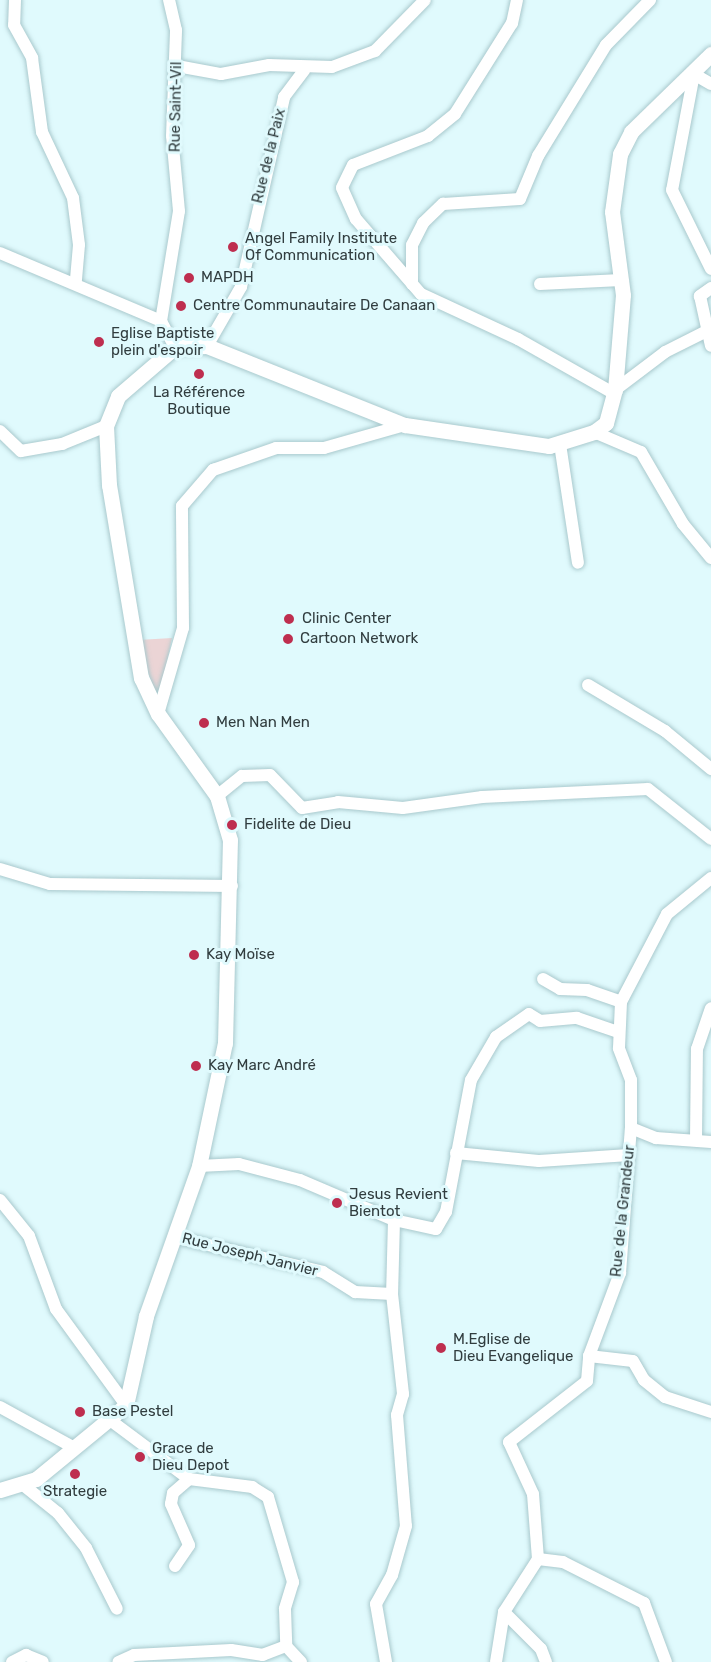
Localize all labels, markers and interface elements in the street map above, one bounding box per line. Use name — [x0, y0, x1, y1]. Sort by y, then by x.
street label: Rue Saint-Vil — [166, 62, 186, 152]
street label: Rue de la Paix — [249, 107, 289, 205]
place label: Angel Family Institute Of Communication — [245, 229, 397, 264]
marker: Angel Family Institute Of Communication — [226, 240, 240, 254]
place label: MAPDH — [201, 269, 254, 287]
marker: MAPDH — [182, 271, 196, 285]
place label: Centre Communautaire De Canaan — [193, 297, 435, 315]
marker: Centre Communautaire De Canaan — [174, 299, 188, 313]
place label: Eglise Baptiste plein d'espoir — [111, 324, 215, 359]
marker: Eglise Baptiste plein d'espoir — [92, 335, 106, 349]
marker: La Référence Boutique — [192, 367, 206, 381]
place label: La Référence Boutique — [153, 383, 245, 418]
marker: Clinic Center — [280, 610, 298, 628]
place label: Clinic Center — [302, 610, 391, 628]
place label: Cartoon Network — [300, 630, 418, 648]
marker: Cartoon Network — [281, 632, 295, 646]
place label: Men Nan Men — [216, 714, 310, 732]
marker: Men Nan Men — [197, 716, 211, 730]
place label: Fidelite de Dieu — [244, 816, 351, 834]
marker: Fidelite de Dieu — [225, 818, 239, 832]
place label: Kay Moïse — [206, 946, 275, 964]
marker: Kay Moïse — [187, 948, 201, 962]
place label: Kay Marc André — [208, 1057, 317, 1075]
marker: Kay Marc André — [189, 1059, 203, 1073]
street label: Rue de la Grandeur — [607, 1144, 639, 1278]
place label: Jesus Revient Bientot — [349, 1185, 448, 1220]
marker: Jesus Revient Bientot — [330, 1196, 344, 1210]
street label: Rue Joseph Janvier — [180, 1229, 320, 1281]
place label: M.Eglise de Dieu Evangelique — [453, 1330, 573, 1365]
marker: M.Eglise de Dieu Evangelique — [434, 1341, 448, 1355]
place label: Base Pestel — [92, 1403, 174, 1421]
marker: Base Pestel — [73, 1405, 87, 1419]
place label: Grace de Dieu Depot — [152, 1439, 229, 1474]
marker: Grace de Dieu Depot — [133, 1450, 147, 1464]
marker: Strategie — [68, 1467, 82, 1481]
place label: Strategie — [43, 1483, 107, 1501]

